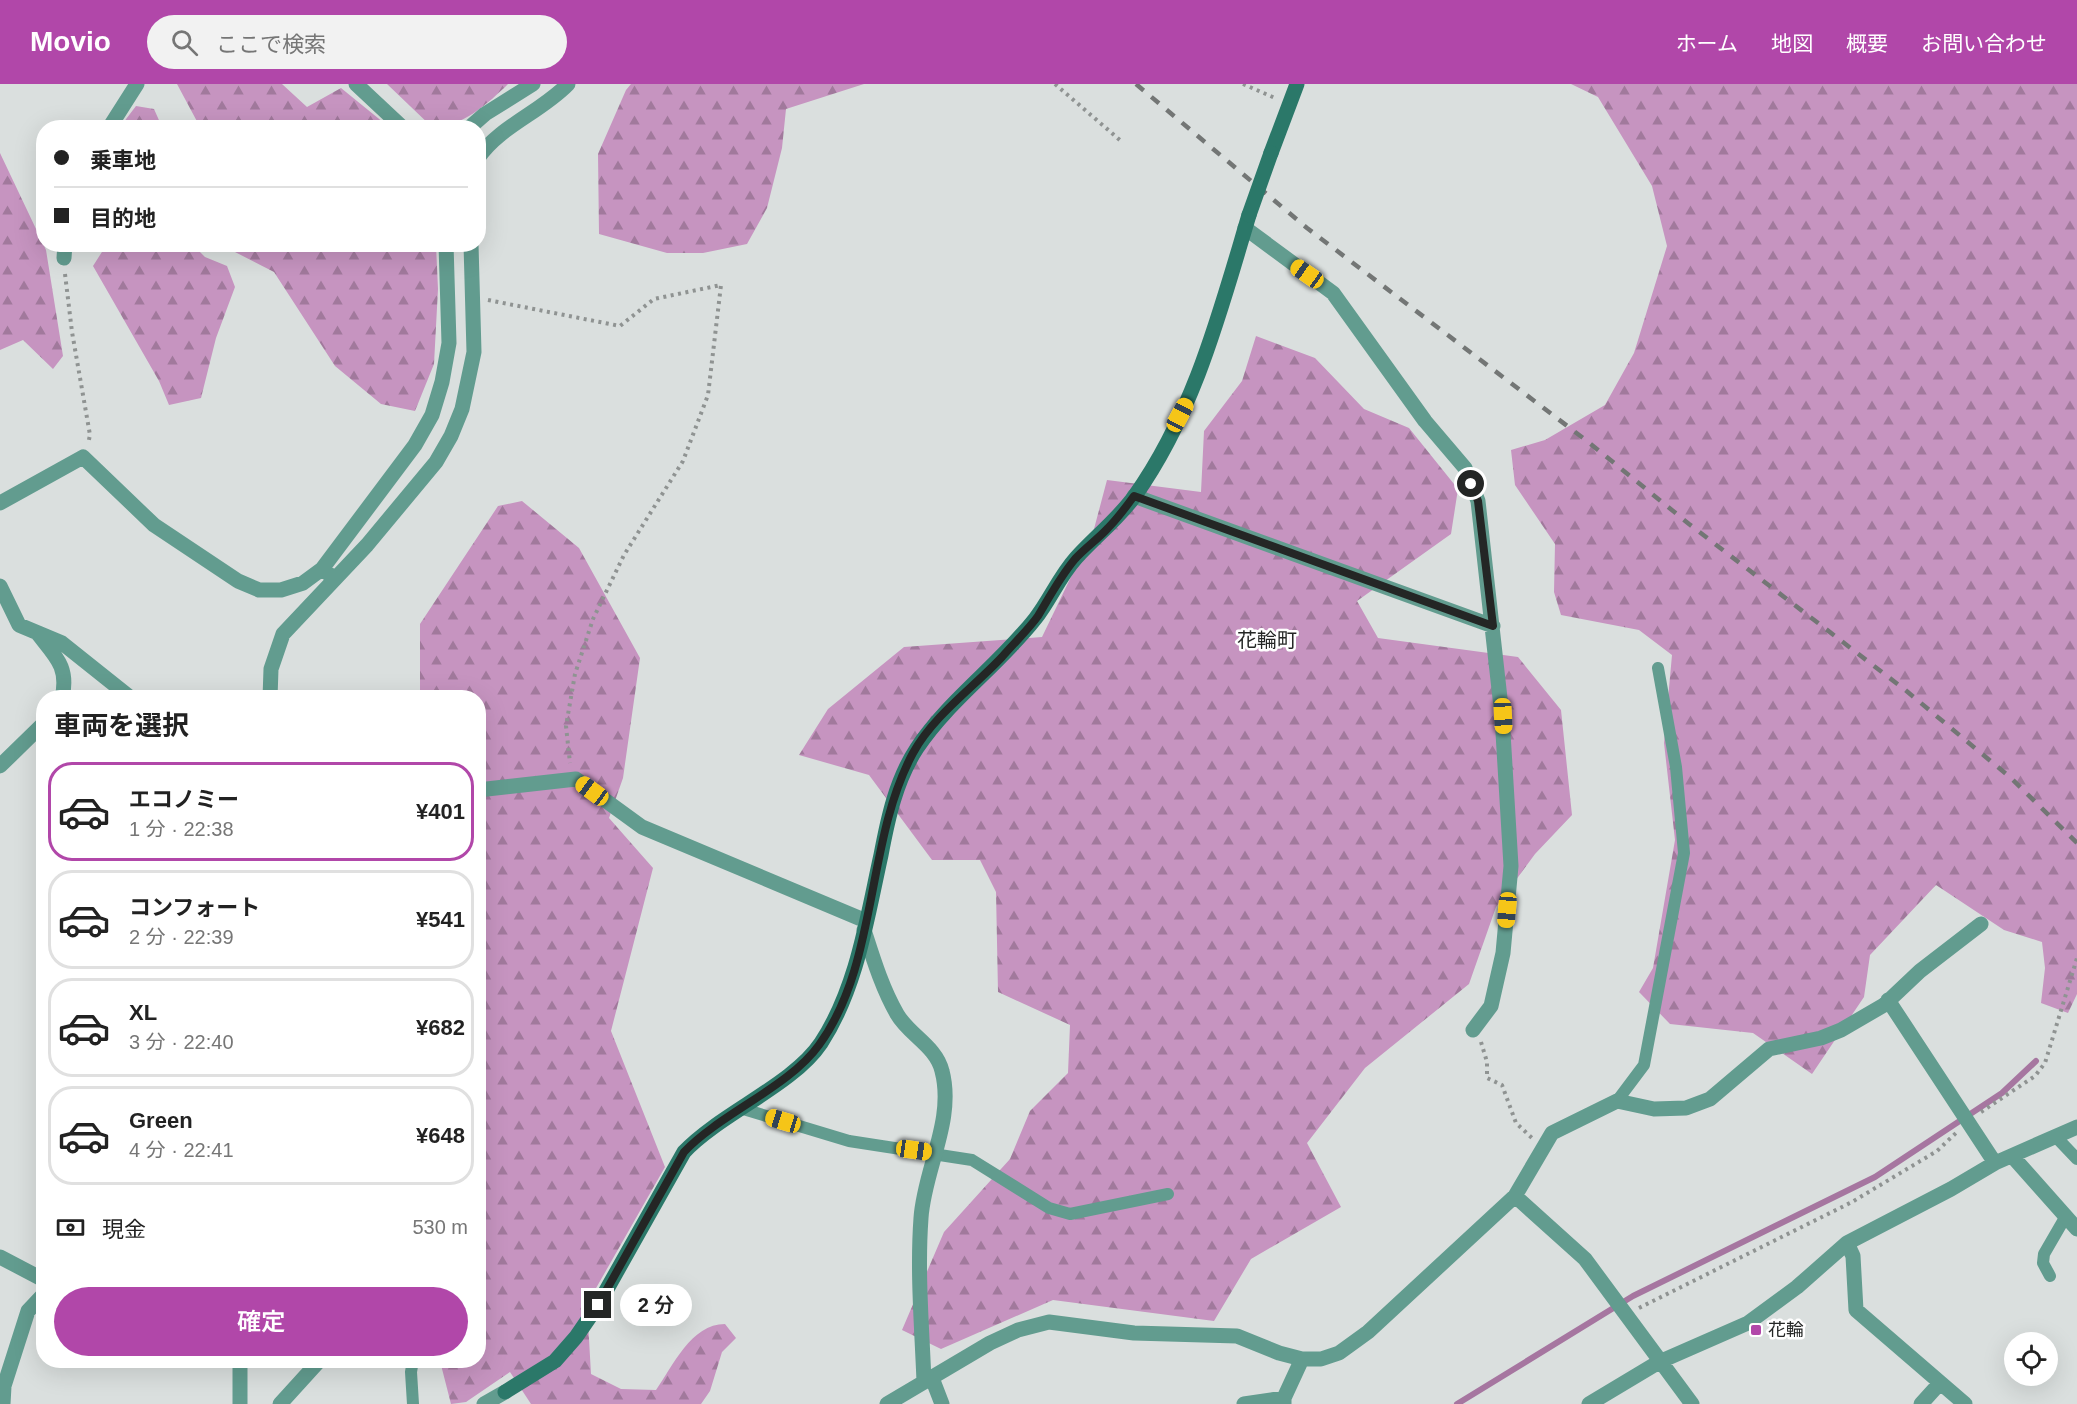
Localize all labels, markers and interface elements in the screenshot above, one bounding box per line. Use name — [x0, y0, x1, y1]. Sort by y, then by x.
search box — [147, 15, 567, 69]
text: Movio — [30, 26, 111, 57]
icon: search — [168, 26, 201, 59]
text: ここで検索 — [216, 32, 326, 57]
text: ホーム — [1676, 32, 1738, 55]
text: 地図 — [1771, 32, 1813, 55]
text: 概要 — [1846, 32, 1888, 55]
text: お問い合わせ — [1921, 32, 2047, 55]
text: 乗車地 — [90, 148, 156, 173]
text: 目的地 — [90, 206, 156, 231]
car — [1287, 256, 1327, 292]
car — [1164, 395, 1196, 435]
route start — [1457, 470, 1484, 497]
district label: 花輪町 — [1237, 629, 1297, 651]
car — [1493, 698, 1513, 734]
text: 車両を選択 — [54, 711, 189, 741]
car — [572, 773, 612, 809]
icon: car — [57, 785, 111, 839]
text: エコノミー — [129, 787, 239, 812]
text: ¥401 — [416, 799, 465, 824]
text: 1 分 · 22:38 — [129, 818, 234, 840]
car — [1496, 891, 1518, 929]
icon: car — [57, 893, 111, 947]
text: コンフォート — [129, 895, 260, 920]
text: ¥541 — [416, 907, 465, 932]
text: 2 分 · 22:39 — [129, 926, 234, 948]
text: XL — [129, 1000, 157, 1025]
icon: car — [57, 1001, 111, 1055]
text: ¥682 — [416, 1015, 465, 1040]
text: 3 分 · 22:40 — [129, 1031, 234, 1053]
car — [763, 1107, 803, 1135]
text: Green — [129, 1108, 193, 1133]
icon: car — [57, 1109, 111, 1163]
text: ¥648 — [416, 1123, 465, 1148]
text: 4 分 · 22:41 — [129, 1139, 234, 1161]
car — [895, 1139, 933, 1161]
icon: cash — [54, 1211, 87, 1244]
text: 530 m — [412, 1216, 468, 1238]
text: 現金 — [102, 1217, 146, 1242]
callout: 2 分 — [619, 1284, 691, 1326]
button: 確定 — [54, 1287, 468, 1356]
route end — [584, 1291, 611, 1318]
text: 2 分 — [638, 1294, 674, 1316]
place label: 花輪 — [1768, 1320, 1804, 1340]
marker: 花輪 — [1749, 1323, 1763, 1337]
map controls — [2004, 1332, 2058, 1386]
button: locate — [2004, 1332, 2058, 1386]

